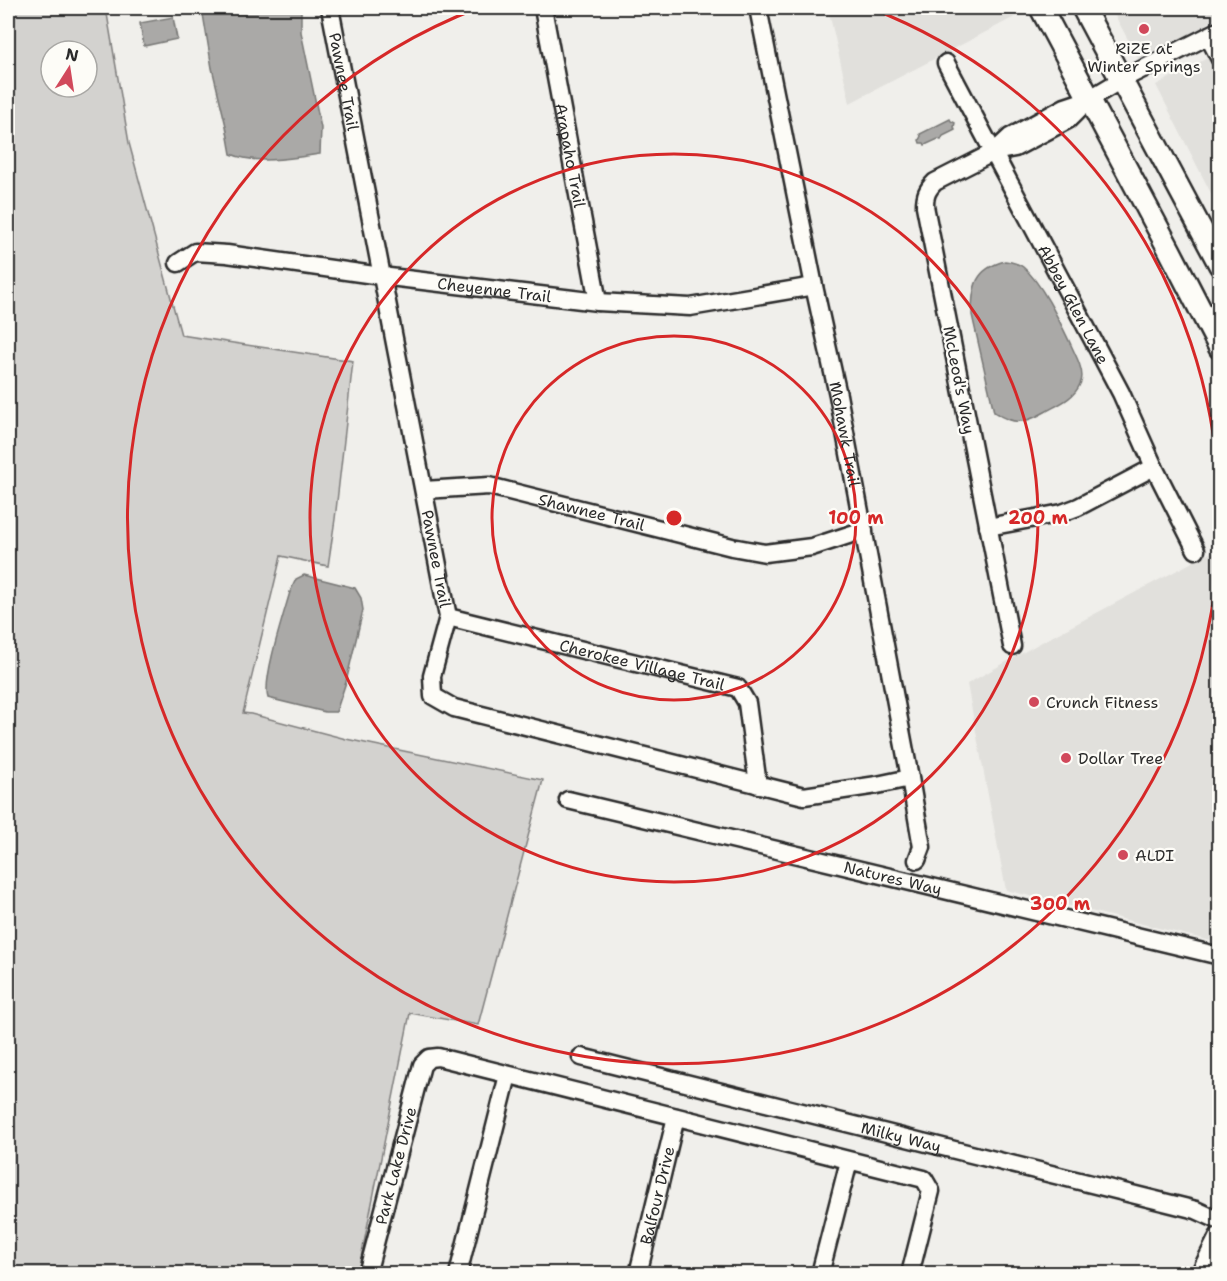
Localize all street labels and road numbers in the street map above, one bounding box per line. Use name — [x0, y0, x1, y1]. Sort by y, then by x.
street label: Pawnee Trail — [325, 31, 364, 133]
street label: Arapaho Trail — [551, 101, 591, 210]
street label: Abbey Glen Lane — [1034, 241, 1114, 368]
street label: Cheyenne Trail — [436, 272, 553, 307]
street label: McLeod's Way — [938, 324, 980, 436]
street label: Mohawk Trail — [825, 379, 866, 489]
street label: Shawnee Trail — [536, 488, 647, 535]
street label: Pawnee Trail — [417, 508, 456, 610]
street label: Cherokee Village Trail — [557, 634, 727, 695]
street label: Natures Way — [842, 856, 944, 900]
street label: Park Lake Drive — [370, 1105, 421, 1227]
street label: Milky Way — [859, 1117, 943, 1157]
street label: Balfour Drive — [635, 1144, 679, 1247]

